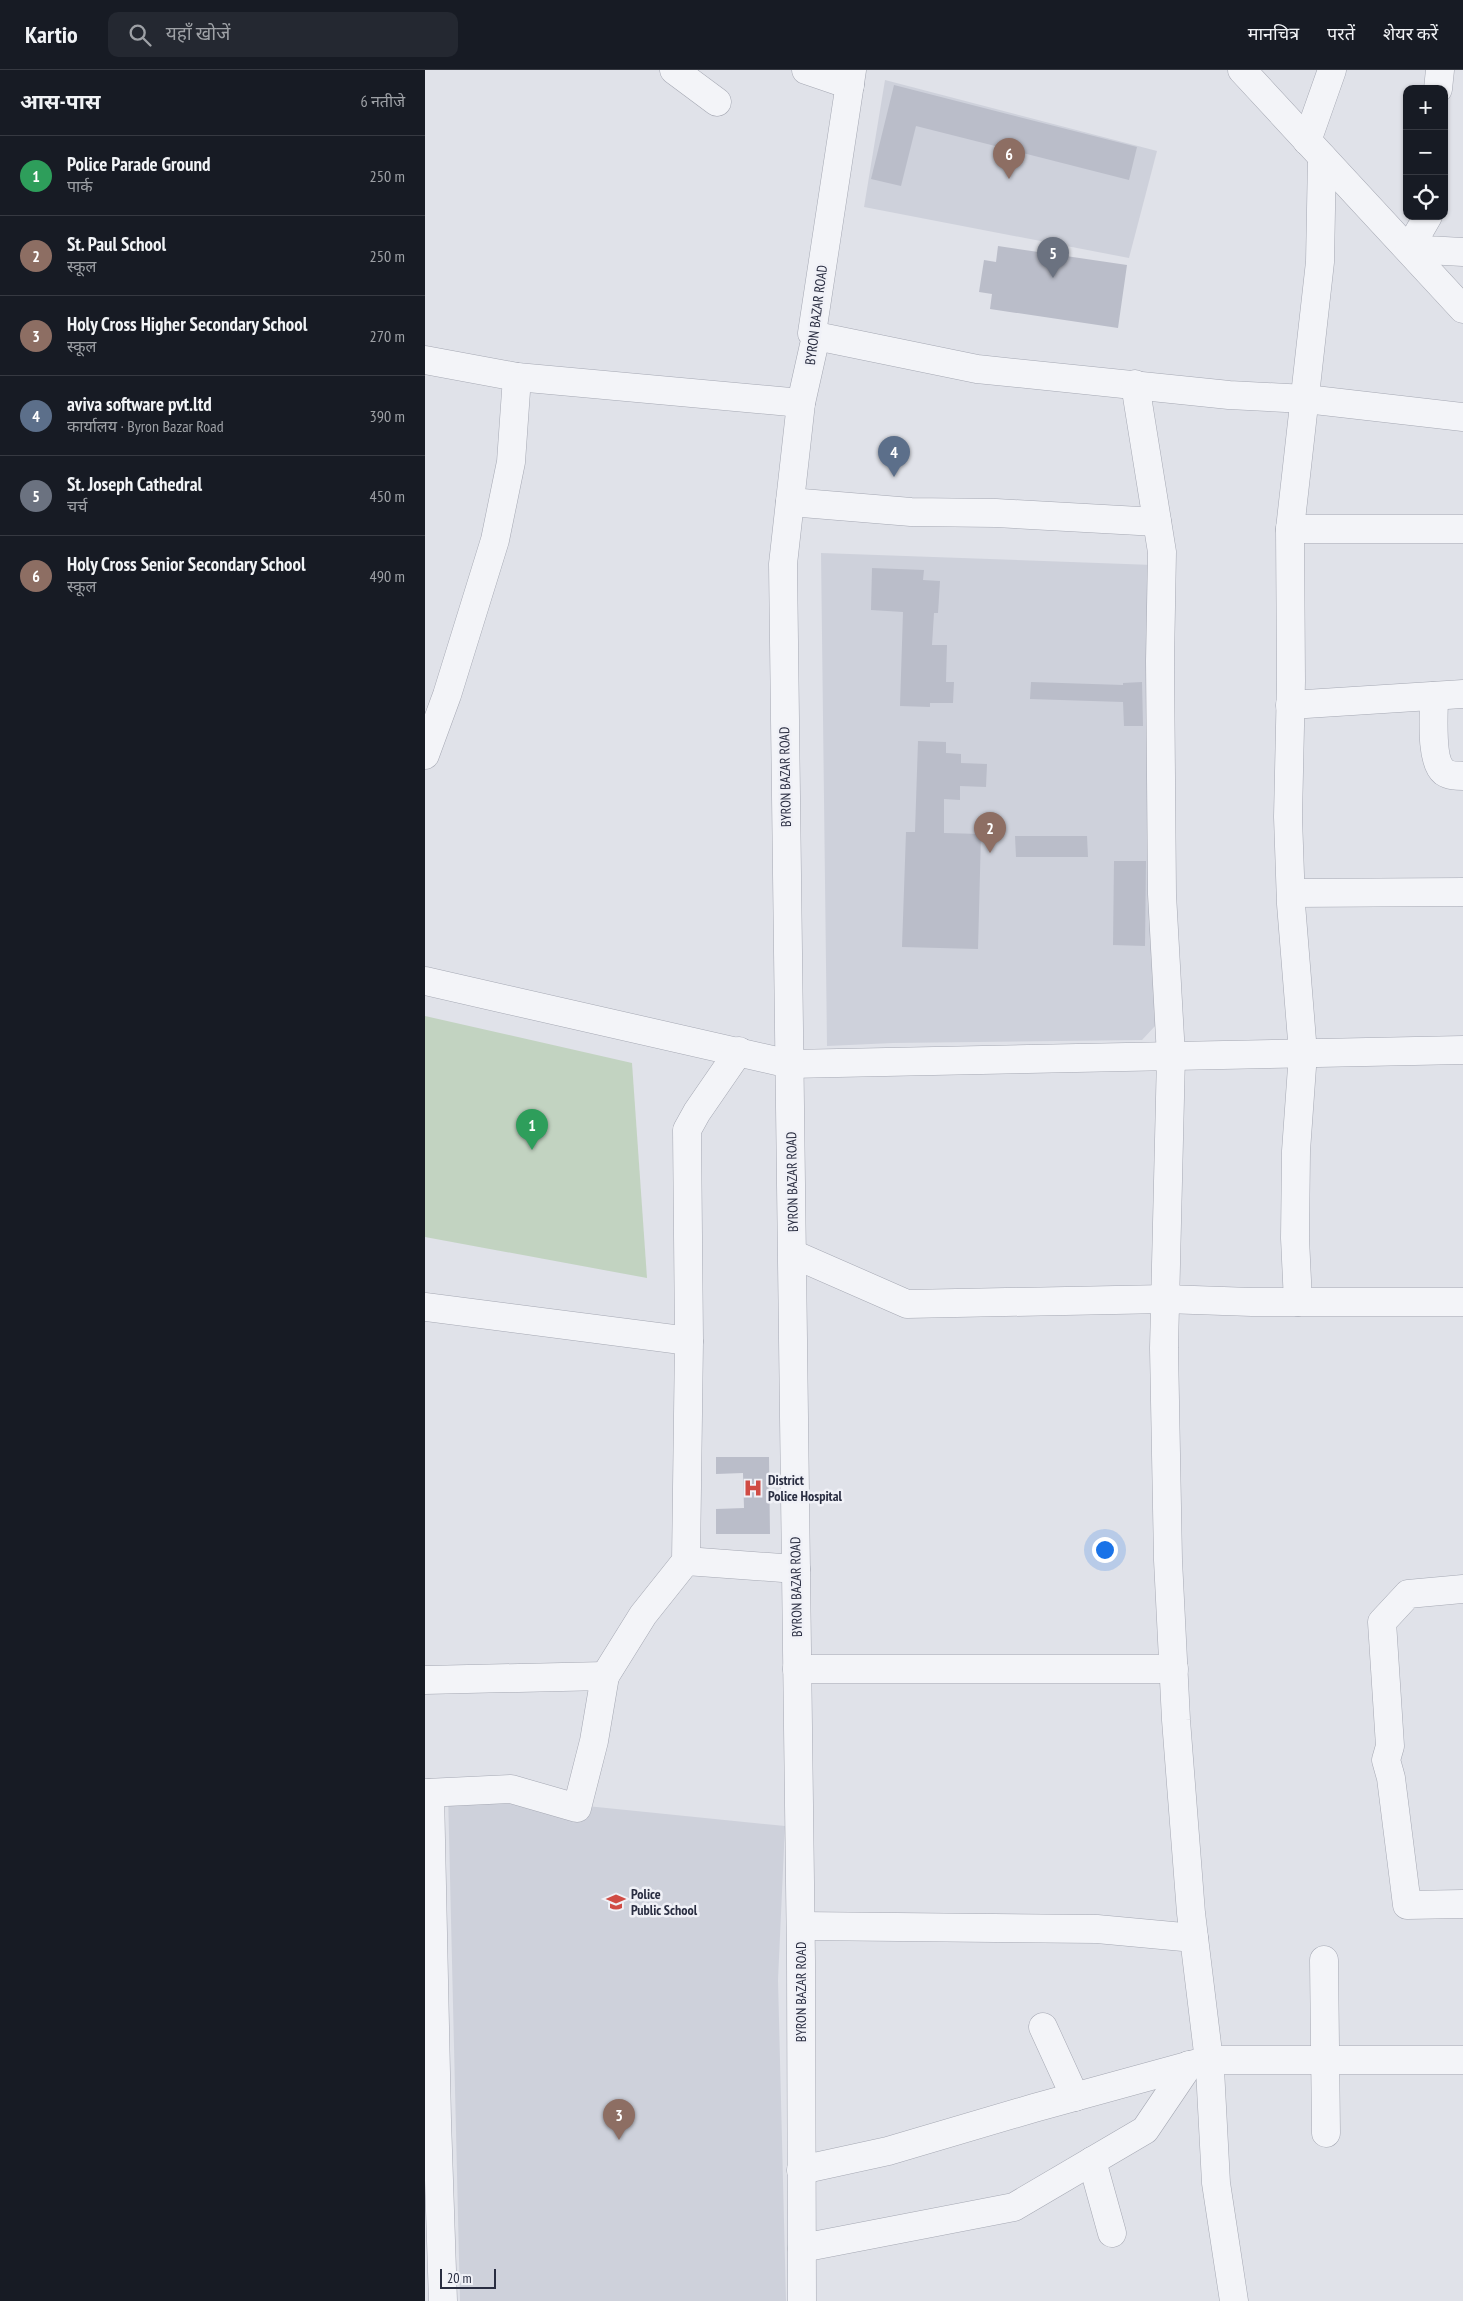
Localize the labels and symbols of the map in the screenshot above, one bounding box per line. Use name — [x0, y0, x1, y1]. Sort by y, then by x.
pin: 6 — [993, 138, 1025, 179]
pin: 5 — [1037, 237, 1069, 278]
street label: BYRON BAZAR ROAD — [801, 264, 831, 366]
pin: 4 — [878, 436, 910, 477]
street label: BYRON BAZAR ROAD — [775, 727, 795, 827]
pin: 2 — [974, 812, 1006, 853]
pin: 1 — [516, 1109, 548, 1150]
street label: BYRON BAZAR ROAD — [782, 1132, 802, 1232]
place label: District Police Hospital — [768, 1471, 842, 1505]
hospital icon: District Police Hospital — [742, 1477, 764, 1499]
street label: BYRON BAZAR ROAD — [786, 1537, 806, 1637]
your location — [1092, 1537, 1118, 1563]
place label: Police Public School — [631, 1885, 698, 1919]
school or university icon: Police Public School — [605, 1891, 627, 1913]
street label: BYRON BAZAR ROAD — [792, 1942, 810, 2042]
pin: 3 — [603, 2099, 635, 2140]
scale bar — [440, 2266, 496, 2289]

